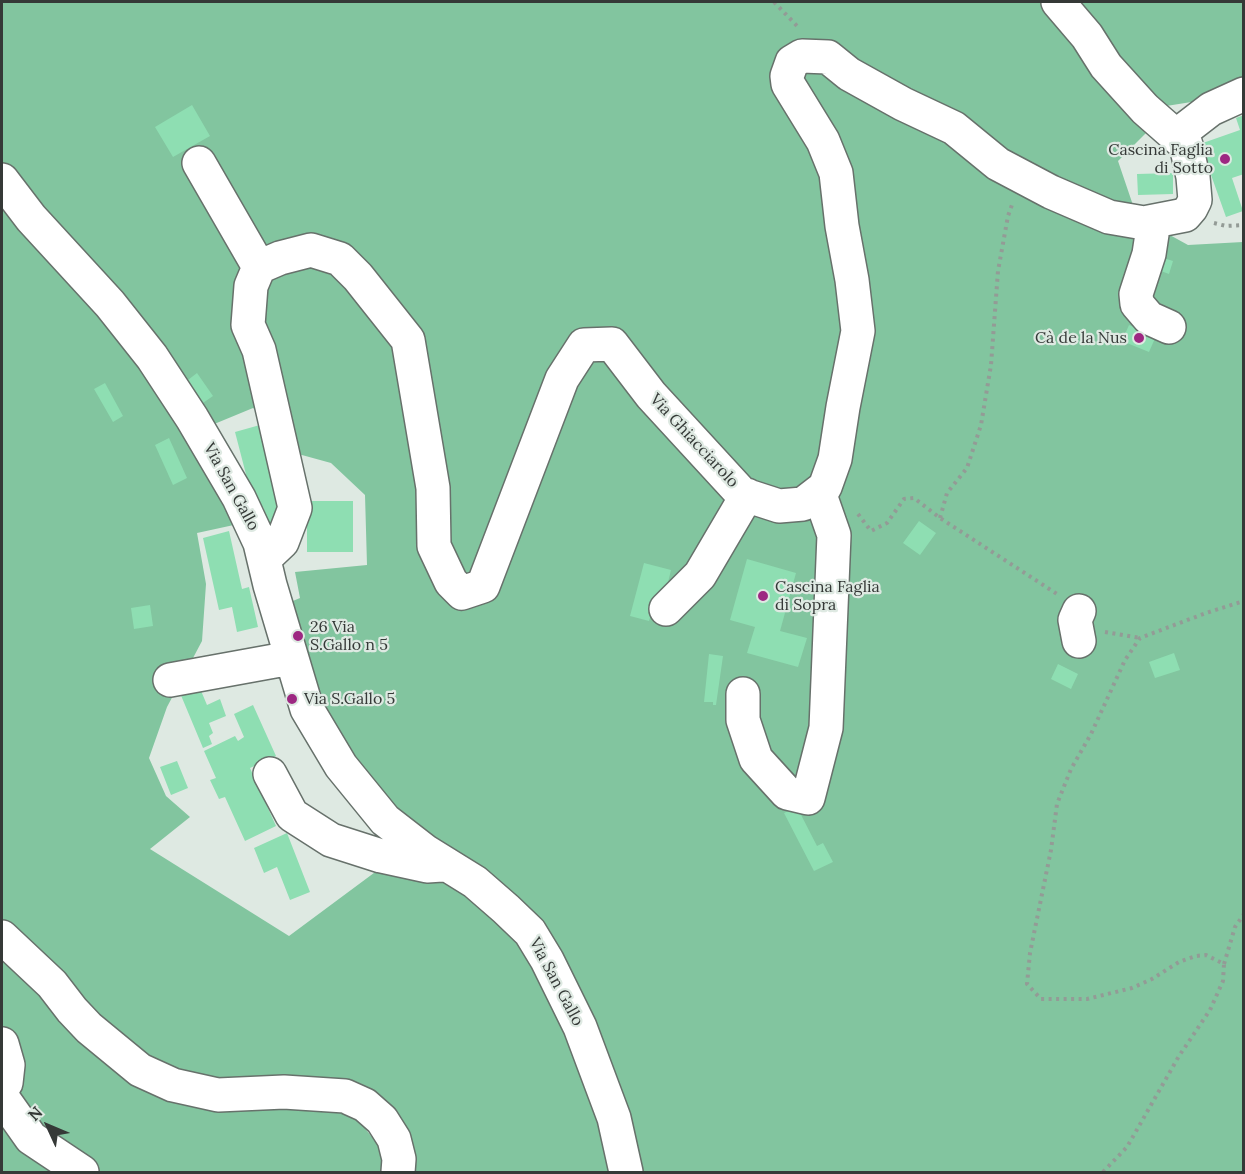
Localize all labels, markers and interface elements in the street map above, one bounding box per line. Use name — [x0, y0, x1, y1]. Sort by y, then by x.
place label: Cascina Faglia di Sotto — [1108, 140, 1213, 178]
marker: Cascina Faglia di Sotto — [1218, 152, 1232, 166]
place label: Cà de la Nus — [1035, 328, 1127, 348]
marker: Cà de la Nus — [1132, 331, 1146, 345]
street label: Via Ghiacciarolo — [646, 390, 742, 492]
street label: Via San Gallo — [199, 440, 263, 534]
place label: Cascina Faglia di Sopra — [775, 577, 880, 615]
marker: Cascina Faglia di Sopra — [756, 589, 770, 603]
place label: 26 Via S.Gallo n 5 — [310, 617, 388, 655]
marker: 26 Via S.Gallo n 5 — [291, 629, 305, 643]
place label: Via S.Gallo 5 — [304, 689, 395, 709]
marker: Via S.Gallo 5 — [285, 692, 299, 706]
street label: Via San Gallo — [525, 935, 587, 1029]
north arrow — [18, 1096, 78, 1156]
text: N — [24, 1102, 47, 1125]

